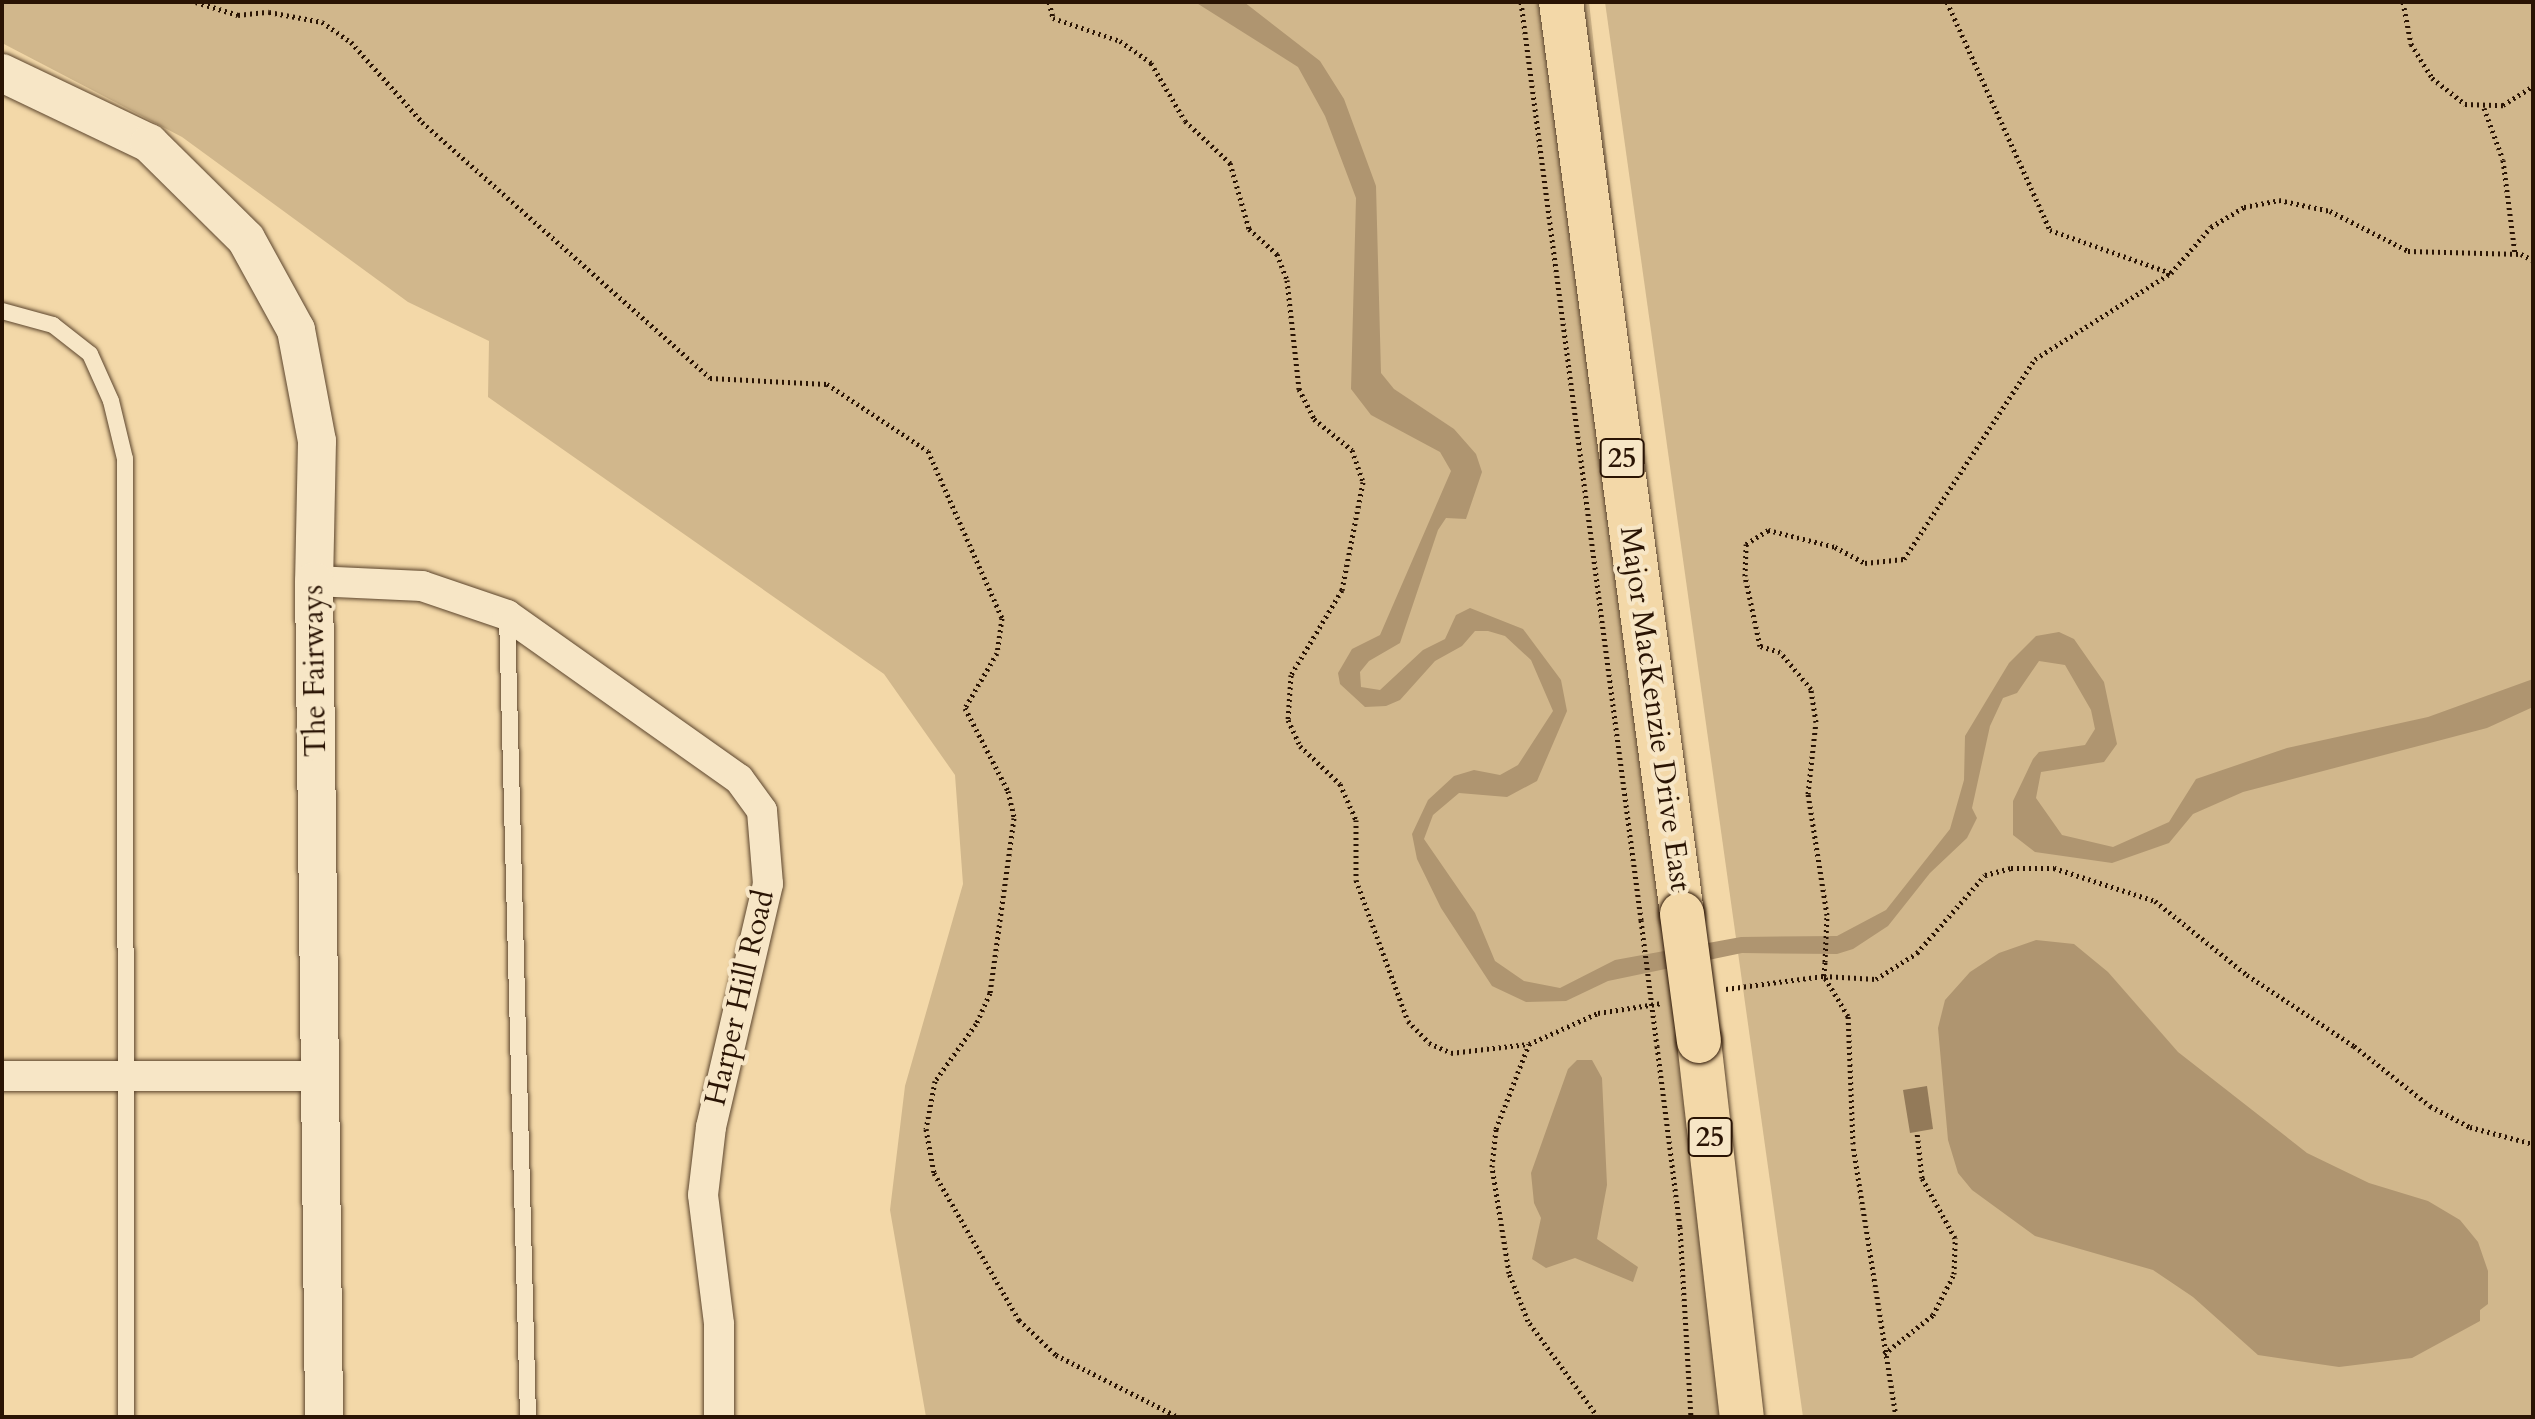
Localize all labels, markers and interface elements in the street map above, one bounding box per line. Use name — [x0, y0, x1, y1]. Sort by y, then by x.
road number: 25 — [1598, 434, 1646, 482]
street label: Major MacKenzie Drive East — [1612, 524, 1698, 894]
street label: The Fairways — [295, 584, 335, 758]
street label: Harper Hill Road — [698, 887, 782, 1109]
road number: 25 — [1686, 1113, 1734, 1161]

